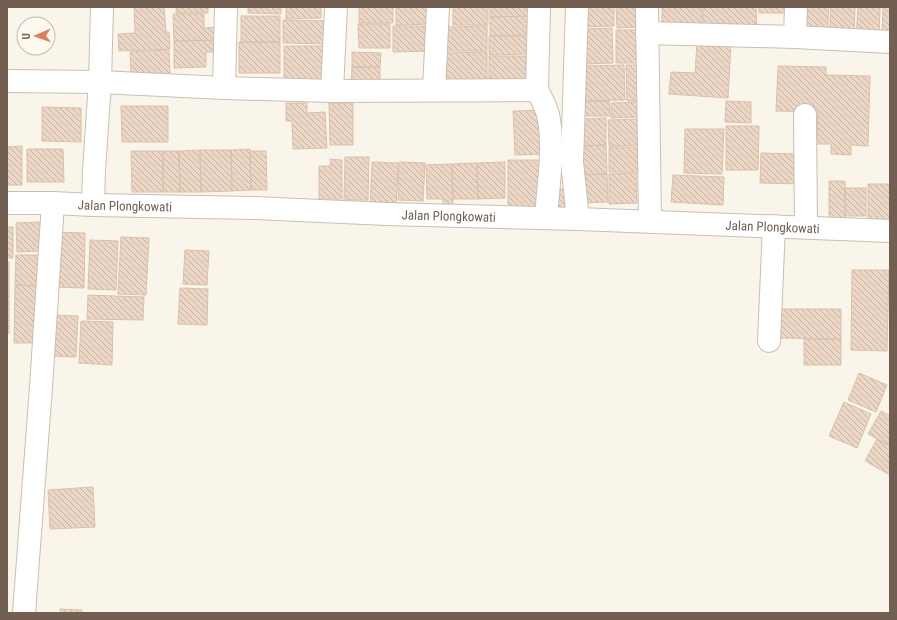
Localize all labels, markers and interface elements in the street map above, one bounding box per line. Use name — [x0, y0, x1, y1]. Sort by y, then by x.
north arrow — [16, 16, 56, 56]
text: U — [20, 33, 33, 40]
street label: Jalan Plongkowati — [77, 197, 172, 214]
street label: Jalan Plongkowati — [401, 207, 496, 224]
street label: Jalan Plongkowati — [725, 217, 820, 236]

